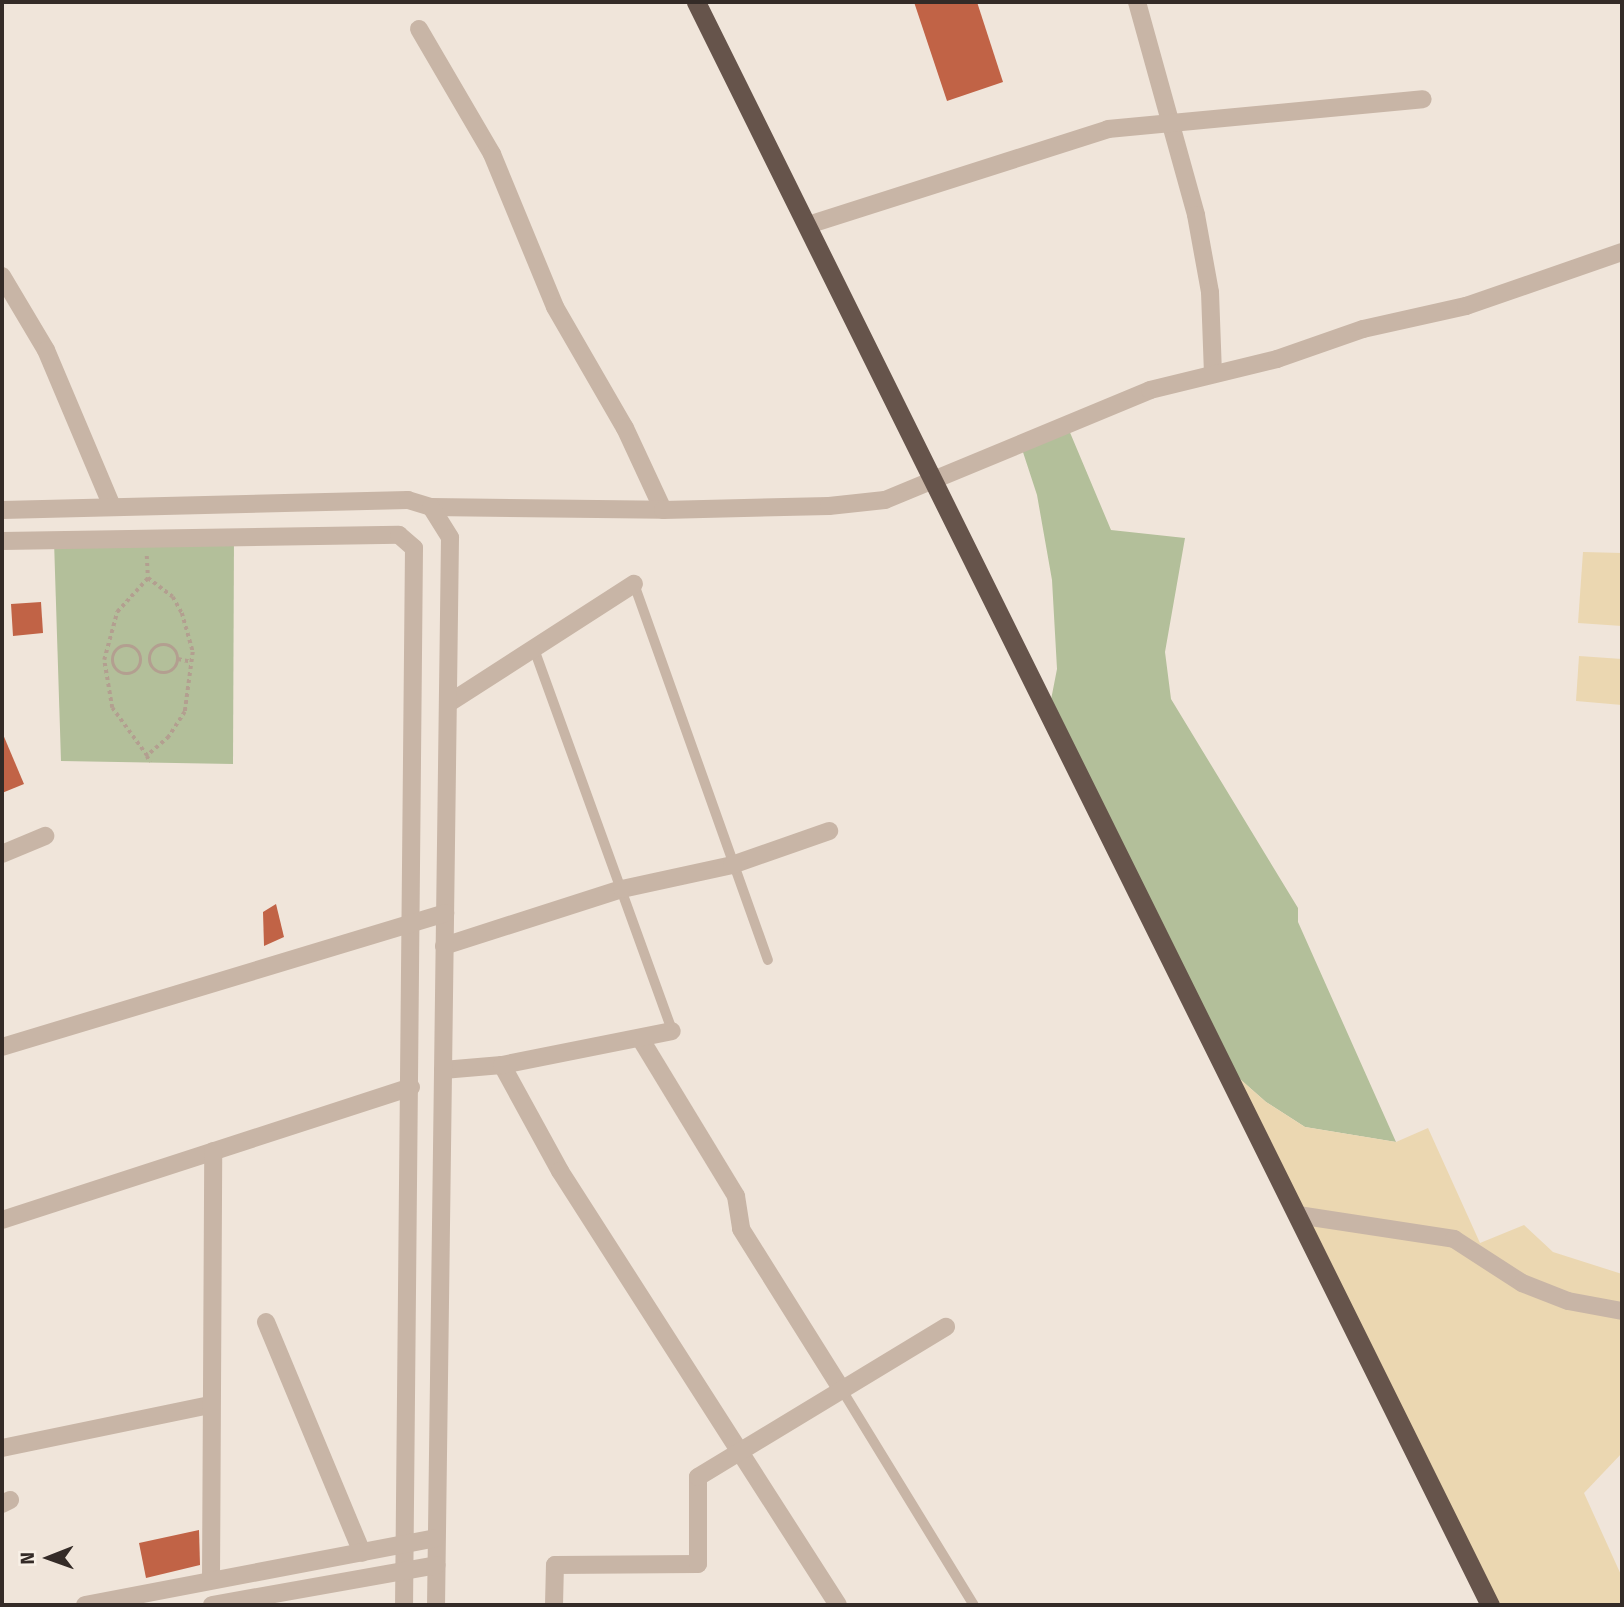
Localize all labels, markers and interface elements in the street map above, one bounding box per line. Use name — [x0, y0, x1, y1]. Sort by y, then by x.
north arrow — [14, 1523, 84, 1593]
text: N — [16, 1552, 39, 1565]

